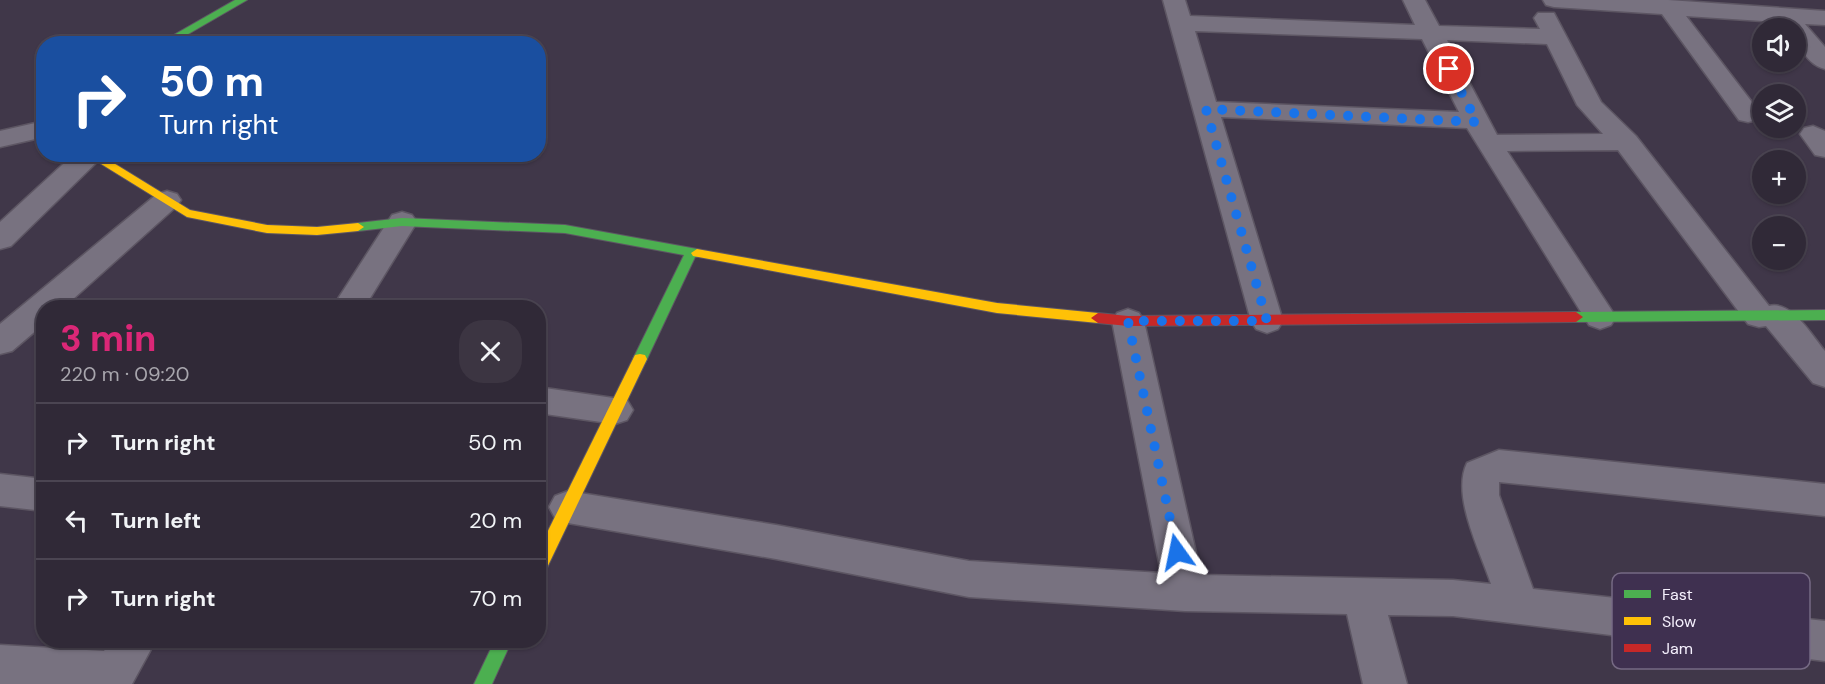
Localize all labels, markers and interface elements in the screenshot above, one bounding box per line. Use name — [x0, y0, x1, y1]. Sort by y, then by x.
map controls — [1752, 18, 1806, 270]
button: sound — [1752, 18, 1806, 72]
pin — [1423, 43, 1474, 94]
icon: arrive — [1432, 52, 1465, 85]
text: 50 m — [159, 54, 264, 109]
icon: right — [60, 60, 138, 138]
button: layers — [1752, 84, 1806, 138]
text: Turn right — [159, 107, 279, 142]
button: + — [1752, 150, 1806, 204]
button: − — [1752, 216, 1806, 270]
text: 3 min — [60, 315, 156, 362]
button: close — [459, 320, 522, 383]
text: 220 m · 09:20 — [60, 361, 190, 387]
icon: right — [60, 426, 93, 459]
text: Turn right — [111, 428, 216, 457]
text: 50 m — [468, 428, 522, 457]
icon: left — [60, 504, 93, 537]
text: Turn left — [111, 506, 201, 535]
text: 20 m — [469, 506, 522, 535]
position arrow — [1145, 520, 1209, 584]
legend — [1612, 573, 1810, 669]
icon: right — [60, 582, 93, 615]
text: Turn right — [111, 584, 216, 613]
text: 70 m — [470, 584, 522, 613]
text: Fast — [1662, 584, 1693, 605]
text: Slow — [1662, 611, 1696, 632]
text: Jam — [1662, 638, 1693, 659]

